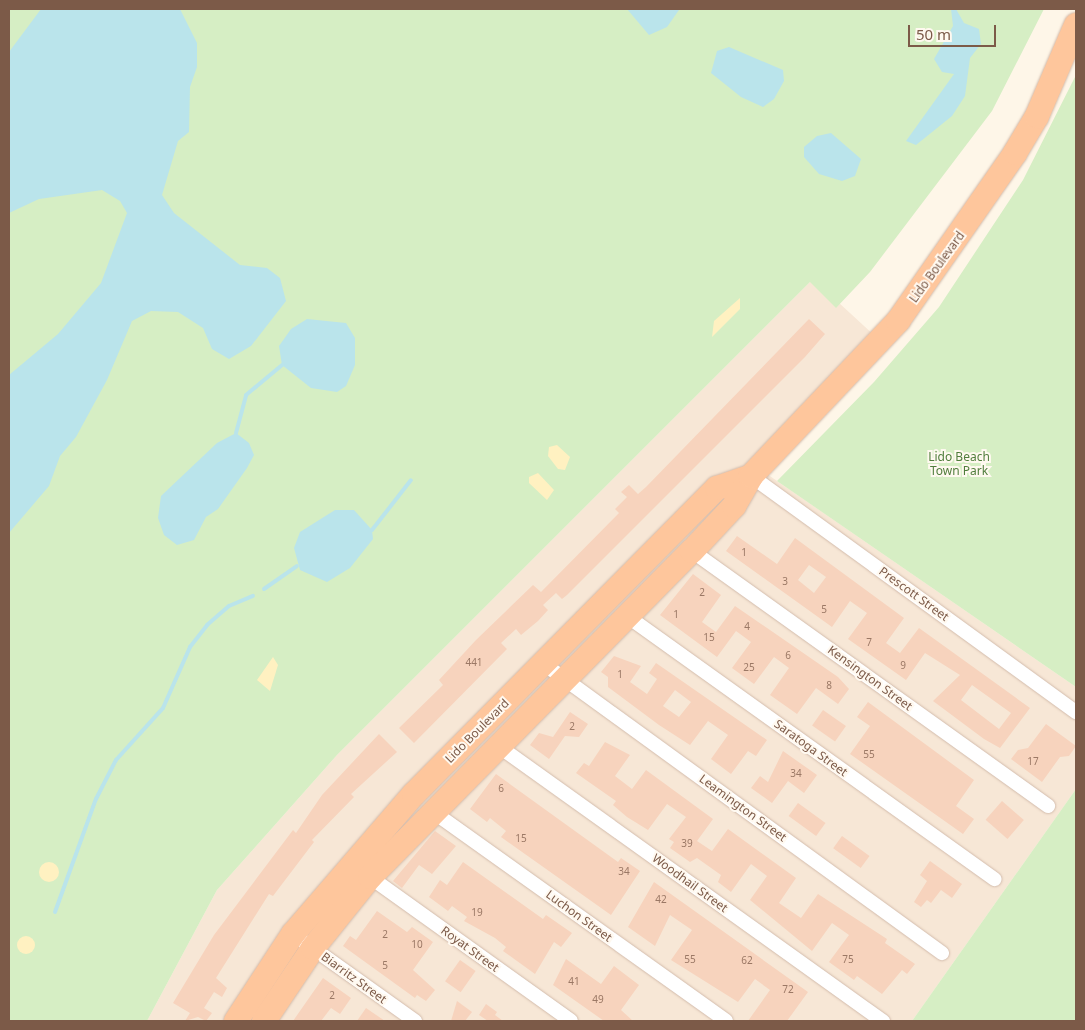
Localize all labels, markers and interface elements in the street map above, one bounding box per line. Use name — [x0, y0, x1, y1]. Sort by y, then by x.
scale bar — [910, 15, 998, 47]
text: 50 m — [916, 24, 951, 44]
street label: Lido Boulevard — [906, 229, 968, 305]
park label: Lido Beach Town Park — [928, 450, 990, 478]
house number: 1 — [741, 547, 747, 559]
street label: Prescott Street — [876, 564, 952, 624]
house number: 3 — [782, 576, 788, 588]
house number: 2 — [699, 587, 705, 599]
house number: 5 — [821, 604, 827, 616]
house number: 1 — [673, 609, 679, 621]
house number: 4 — [744, 621, 750, 633]
house number: 15 — [703, 632, 715, 644]
house number: 7 — [866, 637, 872, 649]
street label: Kensington Street — [825, 643, 915, 713]
house number: 6 — [785, 650, 791, 662]
house number: 441 — [465, 657, 483, 669]
house number: 9 — [900, 660, 906, 672]
house number: 25 — [743, 662, 755, 674]
house number: 1 — [617, 669, 623, 681]
house number: 8 — [826, 680, 832, 692]
street label: Lido Boulevard — [442, 696, 512, 766]
street label: Saratoga Street — [772, 717, 850, 779]
house number: 2 — [569, 721, 575, 733]
house number: 55 — [863, 749, 875, 761]
house number: 17 — [1027, 756, 1039, 768]
house number: 34 — [790, 768, 802, 780]
street label: Leamington Street — [696, 771, 790, 845]
house number: 6 — [498, 783, 504, 795]
house number: 15 — [515, 833, 527, 845]
house number: 39 — [681, 838, 693, 850]
street label: Woodhail Street — [649, 851, 731, 915]
house number: 34 — [618, 866, 630, 878]
street label: Luchon Street — [543, 887, 615, 945]
house number: 42 — [655, 894, 667, 906]
house number: 19 — [471, 907, 483, 919]
street label: Royat Street — [438, 923, 502, 975]
house number: 2 — [382, 929, 388, 941]
house number: 10 — [411, 939, 423, 951]
street label: Biarritz Street — [319, 949, 389, 1007]
house number: 55 — [684, 954, 696, 966]
house number: 75 — [842, 954, 854, 966]
house number: 62 — [741, 955, 753, 967]
house number: 5 — [382, 960, 388, 972]
house number: 41 — [568, 976, 580, 988]
house number: 72 — [782, 984, 794, 996]
house number: 2 — [329, 990, 335, 1002]
house number: 49 — [592, 994, 604, 1006]

